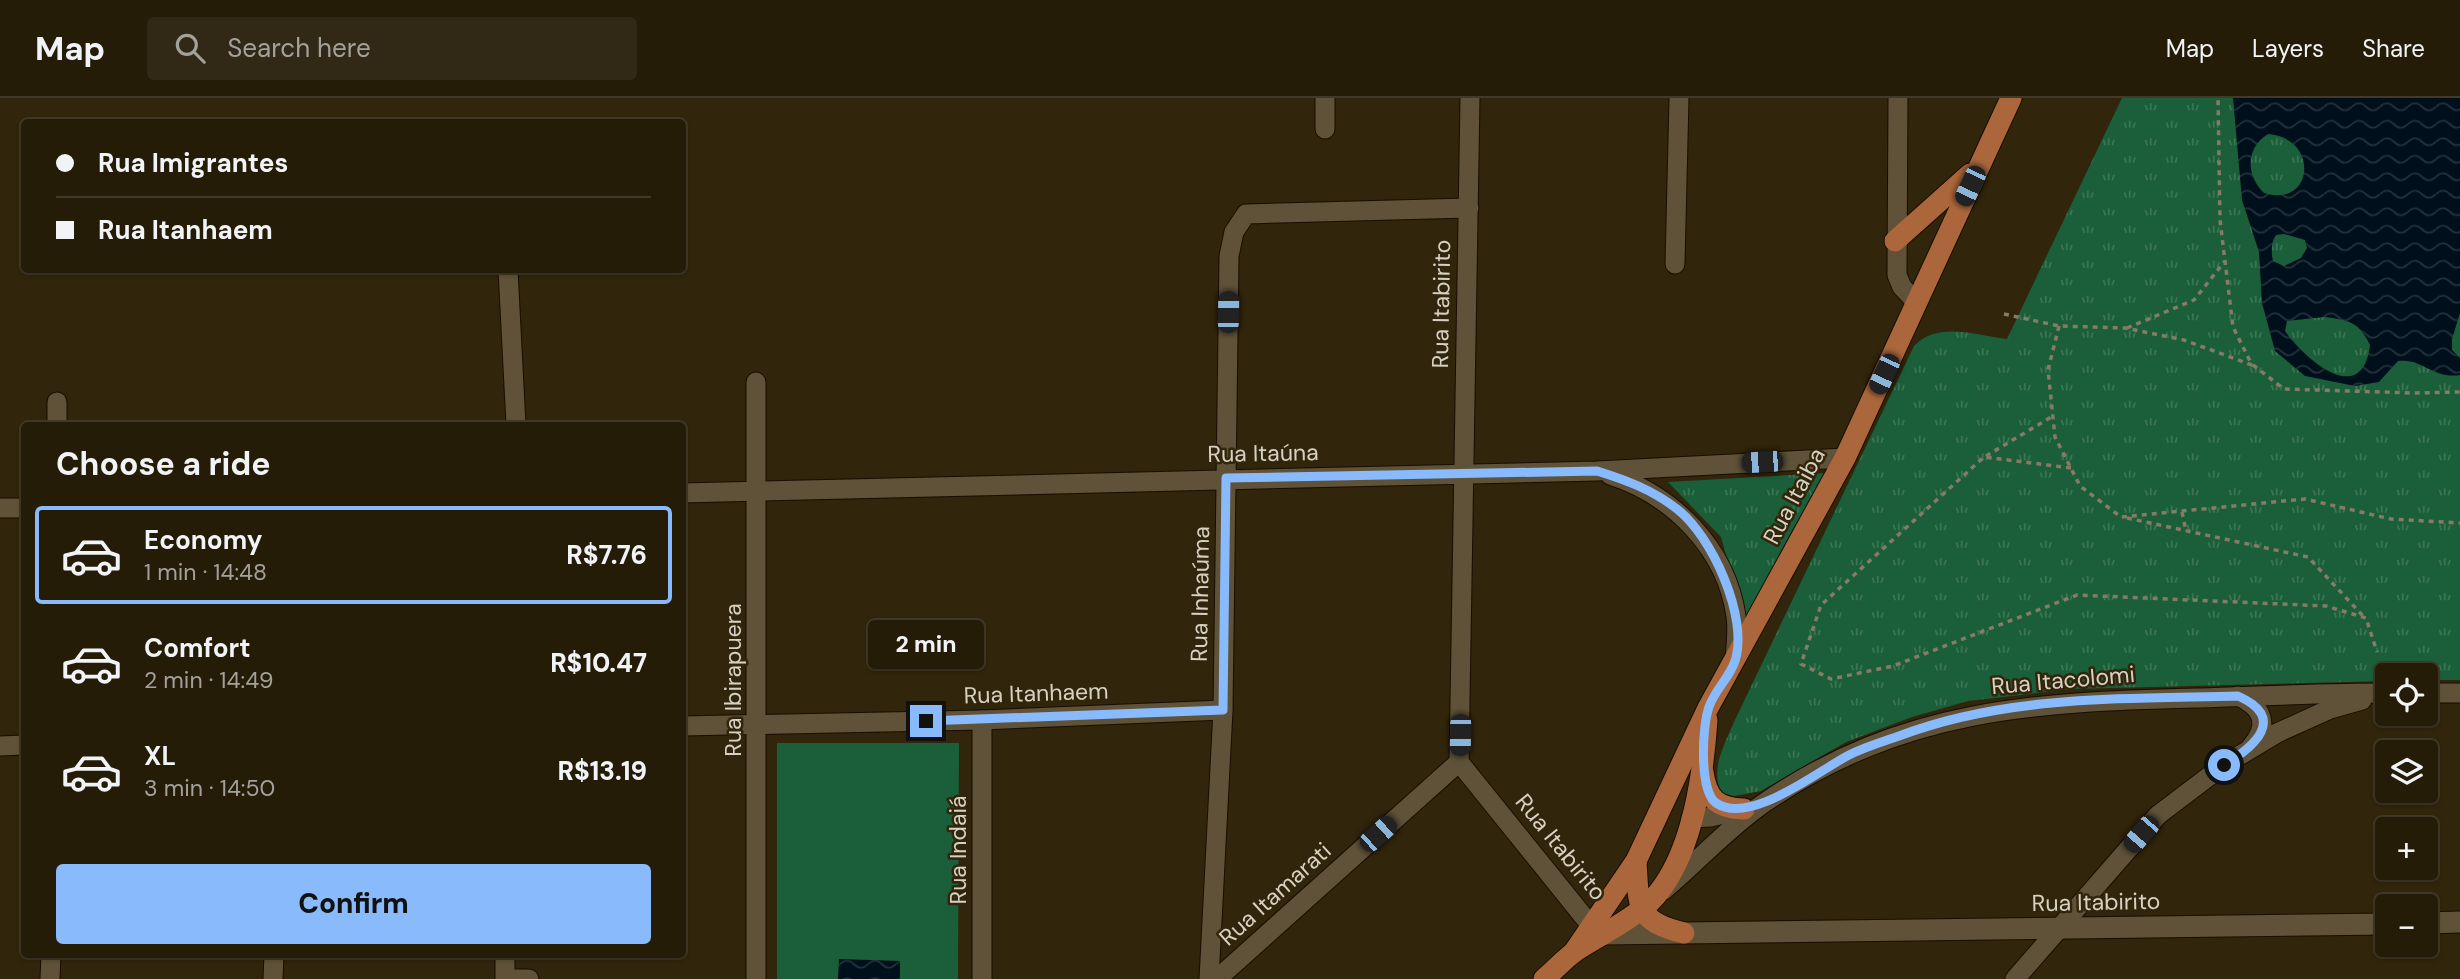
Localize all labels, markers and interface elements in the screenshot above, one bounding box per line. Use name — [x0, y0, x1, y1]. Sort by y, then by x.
search box — [147, 17, 637, 80]
text: Map — [35, 27, 105, 70]
icon: search — [171, 29, 209, 67]
text: Search here — [227, 31, 371, 65]
text: Map — [2166, 33, 2214, 64]
text: Layers — [2252, 33, 2324, 64]
text: Share — [2362, 33, 2425, 64]
text: Rua Imigrantes — [98, 146, 288, 180]
car — [1952, 163, 1989, 209]
text: Rua Itanhaem — [98, 213, 273, 247]
street label: Rua Itabirito — [1425, 239, 1457, 369]
car — [1218, 291, 1239, 333]
car — [1866, 351, 1903, 397]
street label: Rua Itaúna — [1207, 437, 1319, 469]
text: Choose a ride — [56, 443, 271, 485]
street label: Rua Itaiba — [1756, 443, 1832, 549]
car — [1741, 450, 1784, 474]
text: Economy — [144, 523, 262, 557]
icon: car — [60, 524, 123, 587]
street label: Rua Inhaúma — [1184, 526, 1216, 662]
text: R$7.76 — [566, 538, 647, 572]
text: 1 min · 14:48 — [144, 557, 267, 587]
street label: Rua Ibirapuera — [718, 603, 748, 757]
callout: 2 min — [868, 620, 984, 668]
text: 2 min — [895, 629, 957, 659]
text: Comfort — [144, 631, 250, 665]
icon: car — [60, 632, 123, 695]
text: R$10.47 — [550, 646, 647, 680]
street label: Rua Itacolomi — [1990, 659, 2136, 701]
map controls — [2375, 663, 2438, 957]
button: locate — [2375, 663, 2438, 726]
text: 2 min · 14:49 — [144, 665, 274, 695]
street label: Rua Itanhaem — [963, 675, 1109, 711]
route end — [910, 705, 942, 737]
car — [1450, 714, 1471, 756]
text: XL — [144, 739, 176, 773]
icon: car — [60, 740, 123, 803]
button: layers — [2375, 740, 2438, 803]
route start — [2208, 749, 2240, 781]
text: R$13.19 — [558, 754, 647, 788]
text: 3 min · 14:50 — [144, 773, 275, 803]
street label: Rua Itabirito — [1509, 788, 1613, 906]
street label: Rua Indaiá — [943, 795, 973, 905]
car — [2120, 811, 2163, 857]
car — [1356, 812, 1401, 856]
button: + — [2375, 817, 2438, 880]
street label: Rua Itamarati — [1213, 836, 1337, 952]
button: Confirm — [56, 864, 651, 944]
street label: Rua Itabirito — [2031, 886, 2161, 918]
button: − — [2375, 894, 2438, 957]

